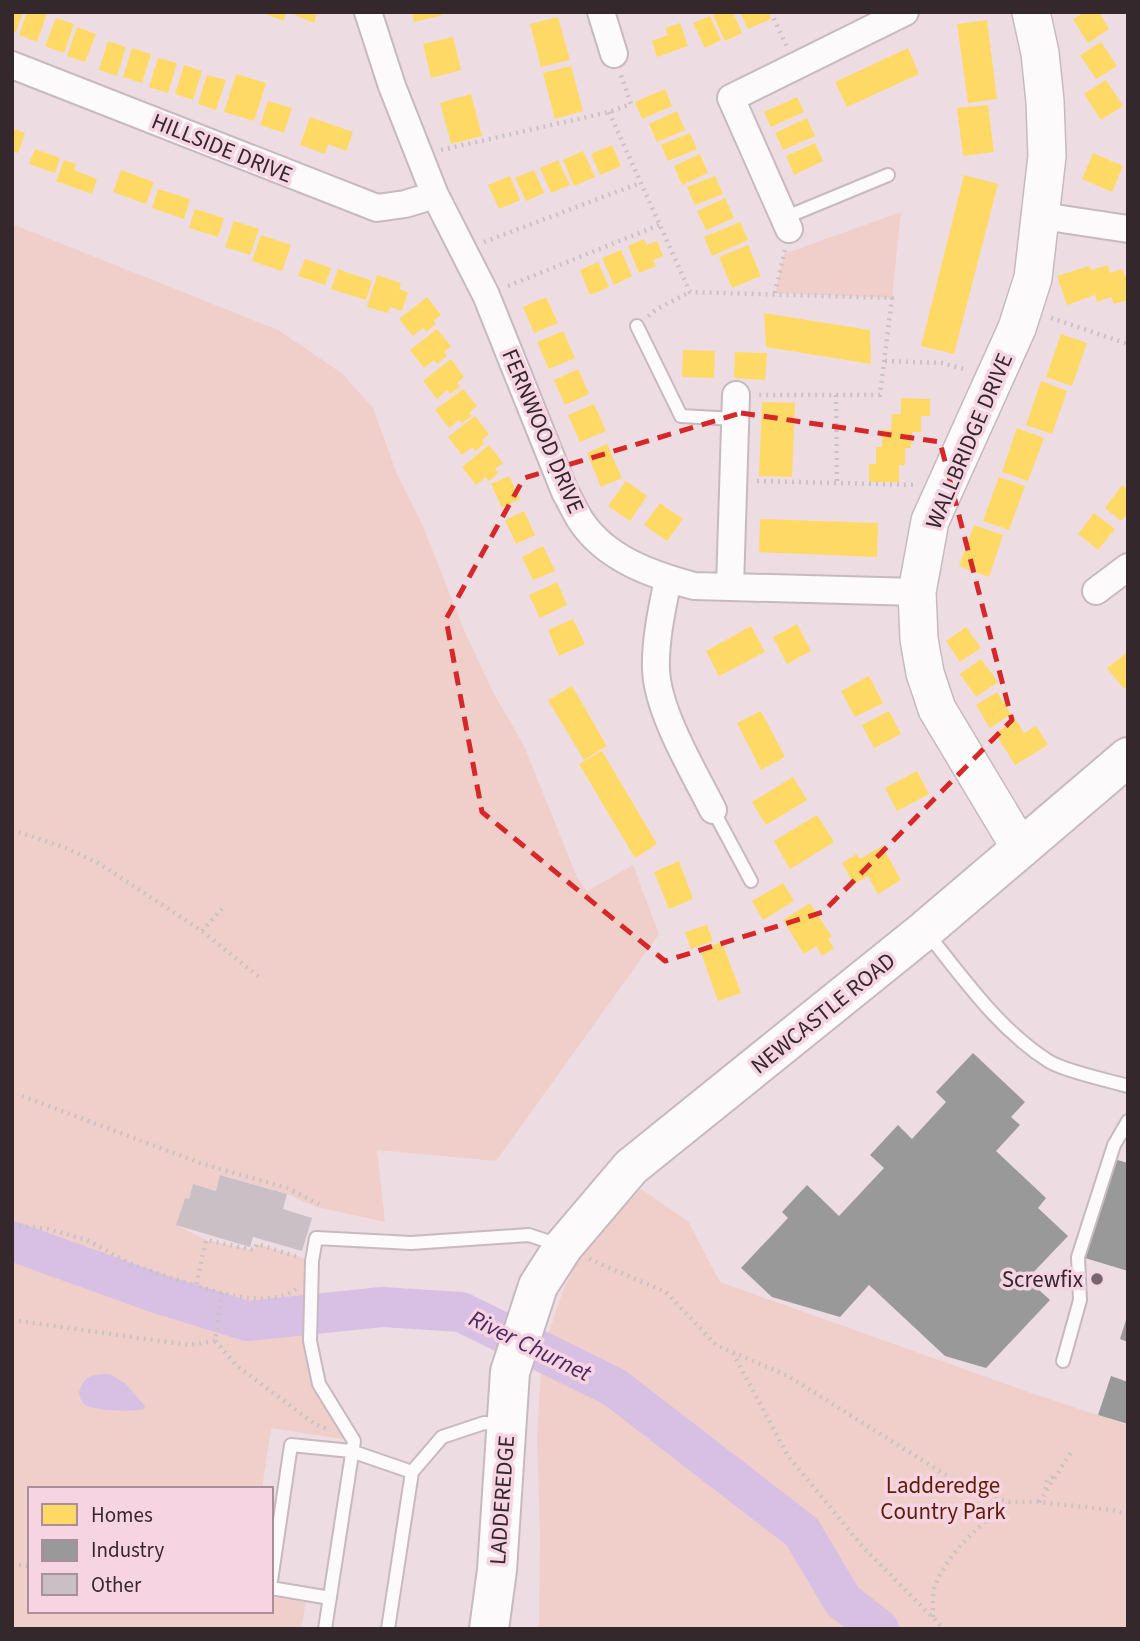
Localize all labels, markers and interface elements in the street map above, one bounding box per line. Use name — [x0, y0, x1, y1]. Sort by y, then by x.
street label: HILLSIDE DRIVE — [147, 105, 297, 191]
street label: FERNWOOD DRIVE — [493, 344, 593, 518]
street label: WALLBRIDGE DRIVE — [917, 348, 1021, 534]
street label: NEWCASTLE ROAD — [744, 944, 902, 1082]
place label: Screwfix — [1002, 1263, 1083, 1296]
marker: Screwfix — [1089, 1271, 1105, 1287]
water label: River Churnet — [463, 1301, 598, 1391]
street label: LADDEREDGE — [481, 1434, 523, 1566]
park label: Ladderedge Country Park — [880, 1469, 1006, 1528]
legend — [28, 1487, 273, 1613]
text: Homes — [91, 1500, 153, 1530]
text: Industry — [91, 1535, 164, 1565]
text: Other — [91, 1570, 142, 1600]

